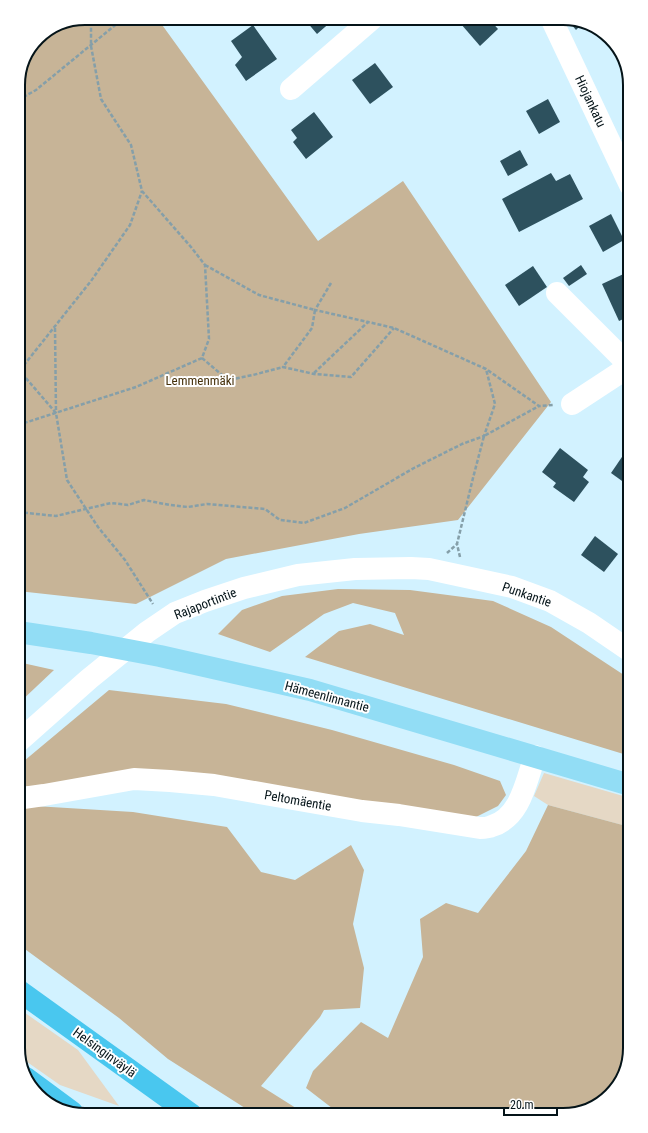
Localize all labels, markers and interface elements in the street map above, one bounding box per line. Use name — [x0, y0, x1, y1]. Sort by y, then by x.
street label: Hiojankatu — [572, 73, 609, 129]
park label: Lemmenmäki — [165, 373, 235, 388]
street label: Punkantie — [500, 579, 553, 610]
street label: Rajaportintie — [172, 585, 238, 622]
street label: Hämeenlinnantie — [283, 678, 371, 715]
street label: Peltomäentie — [263, 787, 333, 814]
street label: Helsinginväylä — [70, 1025, 139, 1080]
scale bar — [504, 1091, 557, 1117]
text: 20 m — [510, 1098, 534, 1112]

